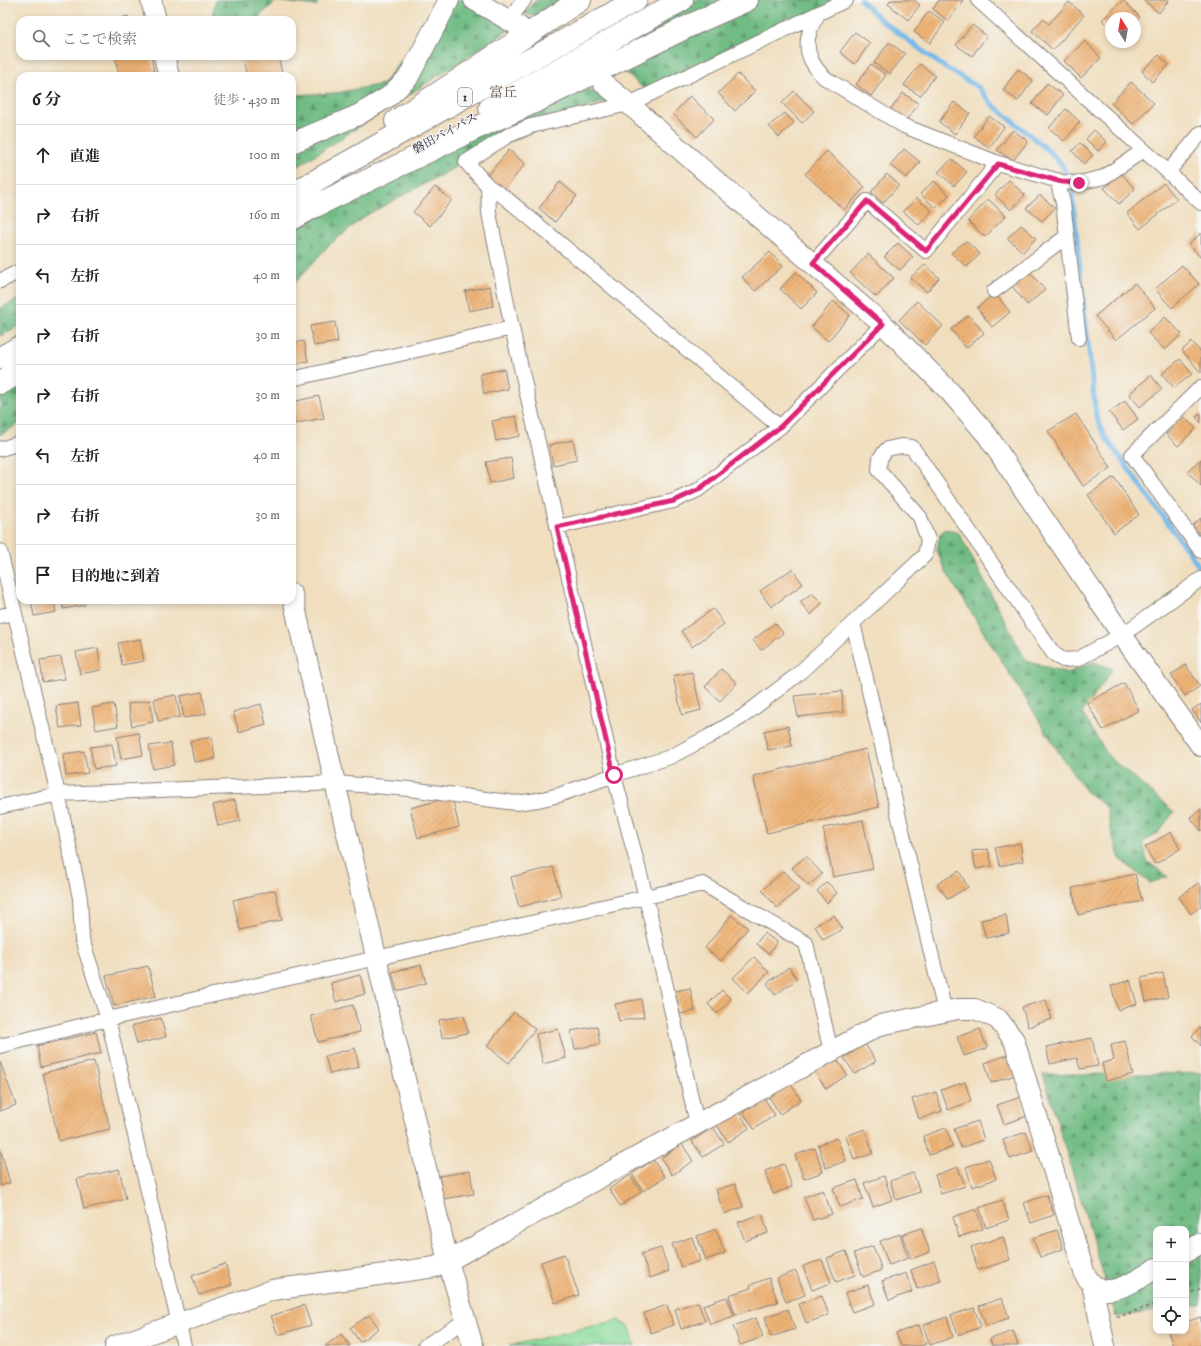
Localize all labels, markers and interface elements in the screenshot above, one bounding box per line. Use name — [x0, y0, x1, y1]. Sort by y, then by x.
north arrow — [1105, 12, 1141, 48]
search box — [16, 16, 296, 60]
icon: search — [30, 27, 52, 49]
text: ここで検索 — [62, 30, 137, 49]
district label: 富丘 — [489, 84, 517, 102]
road number: 1 — [458, 88, 472, 106]
text: 6 分 — [32, 89, 62, 111]
text: 徒歩 · 430 m — [213, 92, 280, 108]
street label: 磐田バイパス — [410, 109, 480, 157]
icon: ahead — [32, 144, 54, 166]
text: 直進 — [70, 147, 100, 166]
text: 100 m — [249, 147, 280, 163]
route end — [1070, 174, 1088, 192]
icon: right — [32, 204, 54, 226]
text: 右折 — [70, 207, 100, 226]
text: 160 m — [249, 207, 280, 223]
icon: left — [32, 264, 54, 286]
text: 左折 — [70, 267, 100, 286]
text: 40 m — [253, 267, 280, 283]
icon: right — [32, 324, 54, 346]
text: 右折 — [70, 327, 100, 346]
text: 30 m — [256, 327, 280, 343]
icon: right — [32, 384, 54, 406]
text: 右折 — [70, 387, 100, 406]
text: 30 m — [256, 387, 280, 403]
icon: left — [32, 444, 54, 466]
text: 左折 — [70, 447, 100, 466]
text: 40 m — [253, 447, 280, 463]
icon: right — [32, 504, 54, 526]
text: 右折 — [70, 507, 100, 526]
text: 30 m — [256, 507, 280, 523]
icon: arrive — [32, 564, 54, 586]
text: 目的地に到着 — [70, 567, 160, 586]
route start — [605, 766, 623, 784]
map controls — [1153, 1226, 1189, 1334]
button: + — [1153, 1226, 1189, 1262]
button: − — [1153, 1262, 1189, 1298]
button: locate — [1153, 1298, 1189, 1334]

